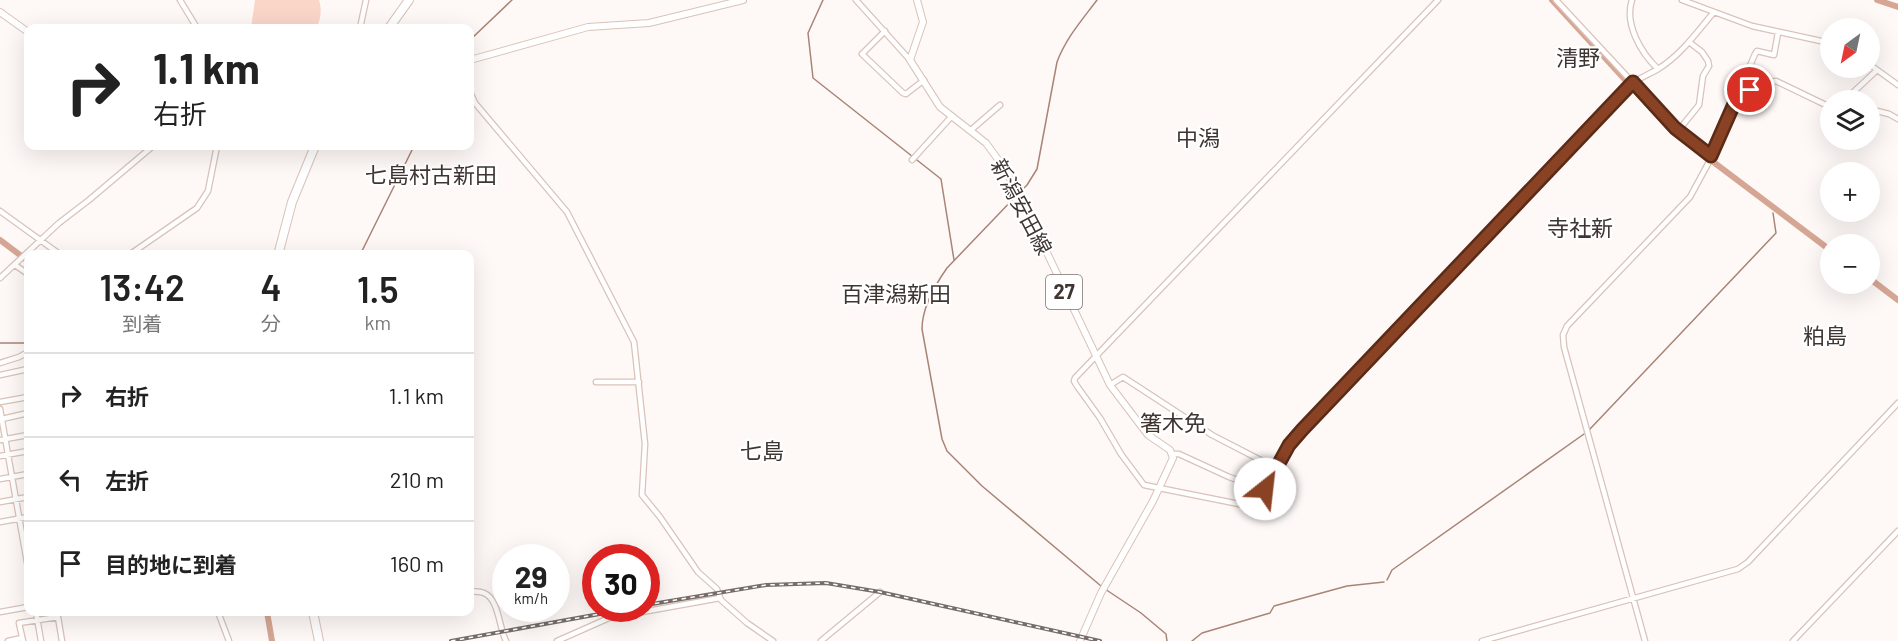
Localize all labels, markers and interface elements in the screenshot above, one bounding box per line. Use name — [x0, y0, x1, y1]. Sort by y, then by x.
north arrow — [1820, 18, 1880, 78]
map controls — [1820, 18, 1880, 294]
text: 1.1 km — [153, 42, 260, 92]
district label: 清野 — [1556, 44, 1600, 70]
icon: right — [54, 48, 132, 126]
pin — [1724, 64, 1775, 115]
icon: arrive — [1733, 73, 1766, 106]
button: layers — [1820, 90, 1880, 150]
text: 右折 — [153, 97, 207, 129]
district label: 中潟 — [1176, 124, 1220, 150]
street label: 新潟安田線 — [987, 154, 1058, 259]
district label: 七島村古新田 — [365, 161, 497, 187]
button: + — [1820, 162, 1880, 222]
district label: 寺社新 — [1547, 214, 1613, 240]
button: − — [1820, 234, 1880, 294]
text: 13:42 — [99, 265, 185, 308]
text: 4 — [260, 265, 281, 308]
text: 1.5 — [357, 267, 399, 310]
road number: 27 — [1046, 275, 1082, 309]
district label: 百津潟新田 — [841, 280, 951, 306]
text: km — [364, 310, 391, 334]
text: 到着 — [122, 311, 162, 335]
text: 分 — [261, 311, 281, 335]
district label: 粕島 — [1803, 322, 1847, 348]
icon: right — [54, 379, 87, 412]
text: 1.1 km — [389, 382, 444, 408]
text: 右折 — [105, 383, 149, 409]
district label: 箸木免 — [1140, 409, 1206, 435]
district label: 七島 — [740, 437, 784, 463]
position arrow — [1233, 457, 1297, 521]
icon: left — [54, 463, 87, 496]
text: 210 m — [390, 466, 444, 492]
text: 左折 — [105, 467, 149, 493]
speed limit sign: 30 — [582, 544, 660, 622]
icon: arrive — [54, 547, 87, 580]
text: 160 m — [390, 550, 444, 576]
text: 目的地に到着 — [105, 551, 237, 577]
text: 29 — [515, 558, 547, 594]
text: km/h — [514, 589, 548, 607]

